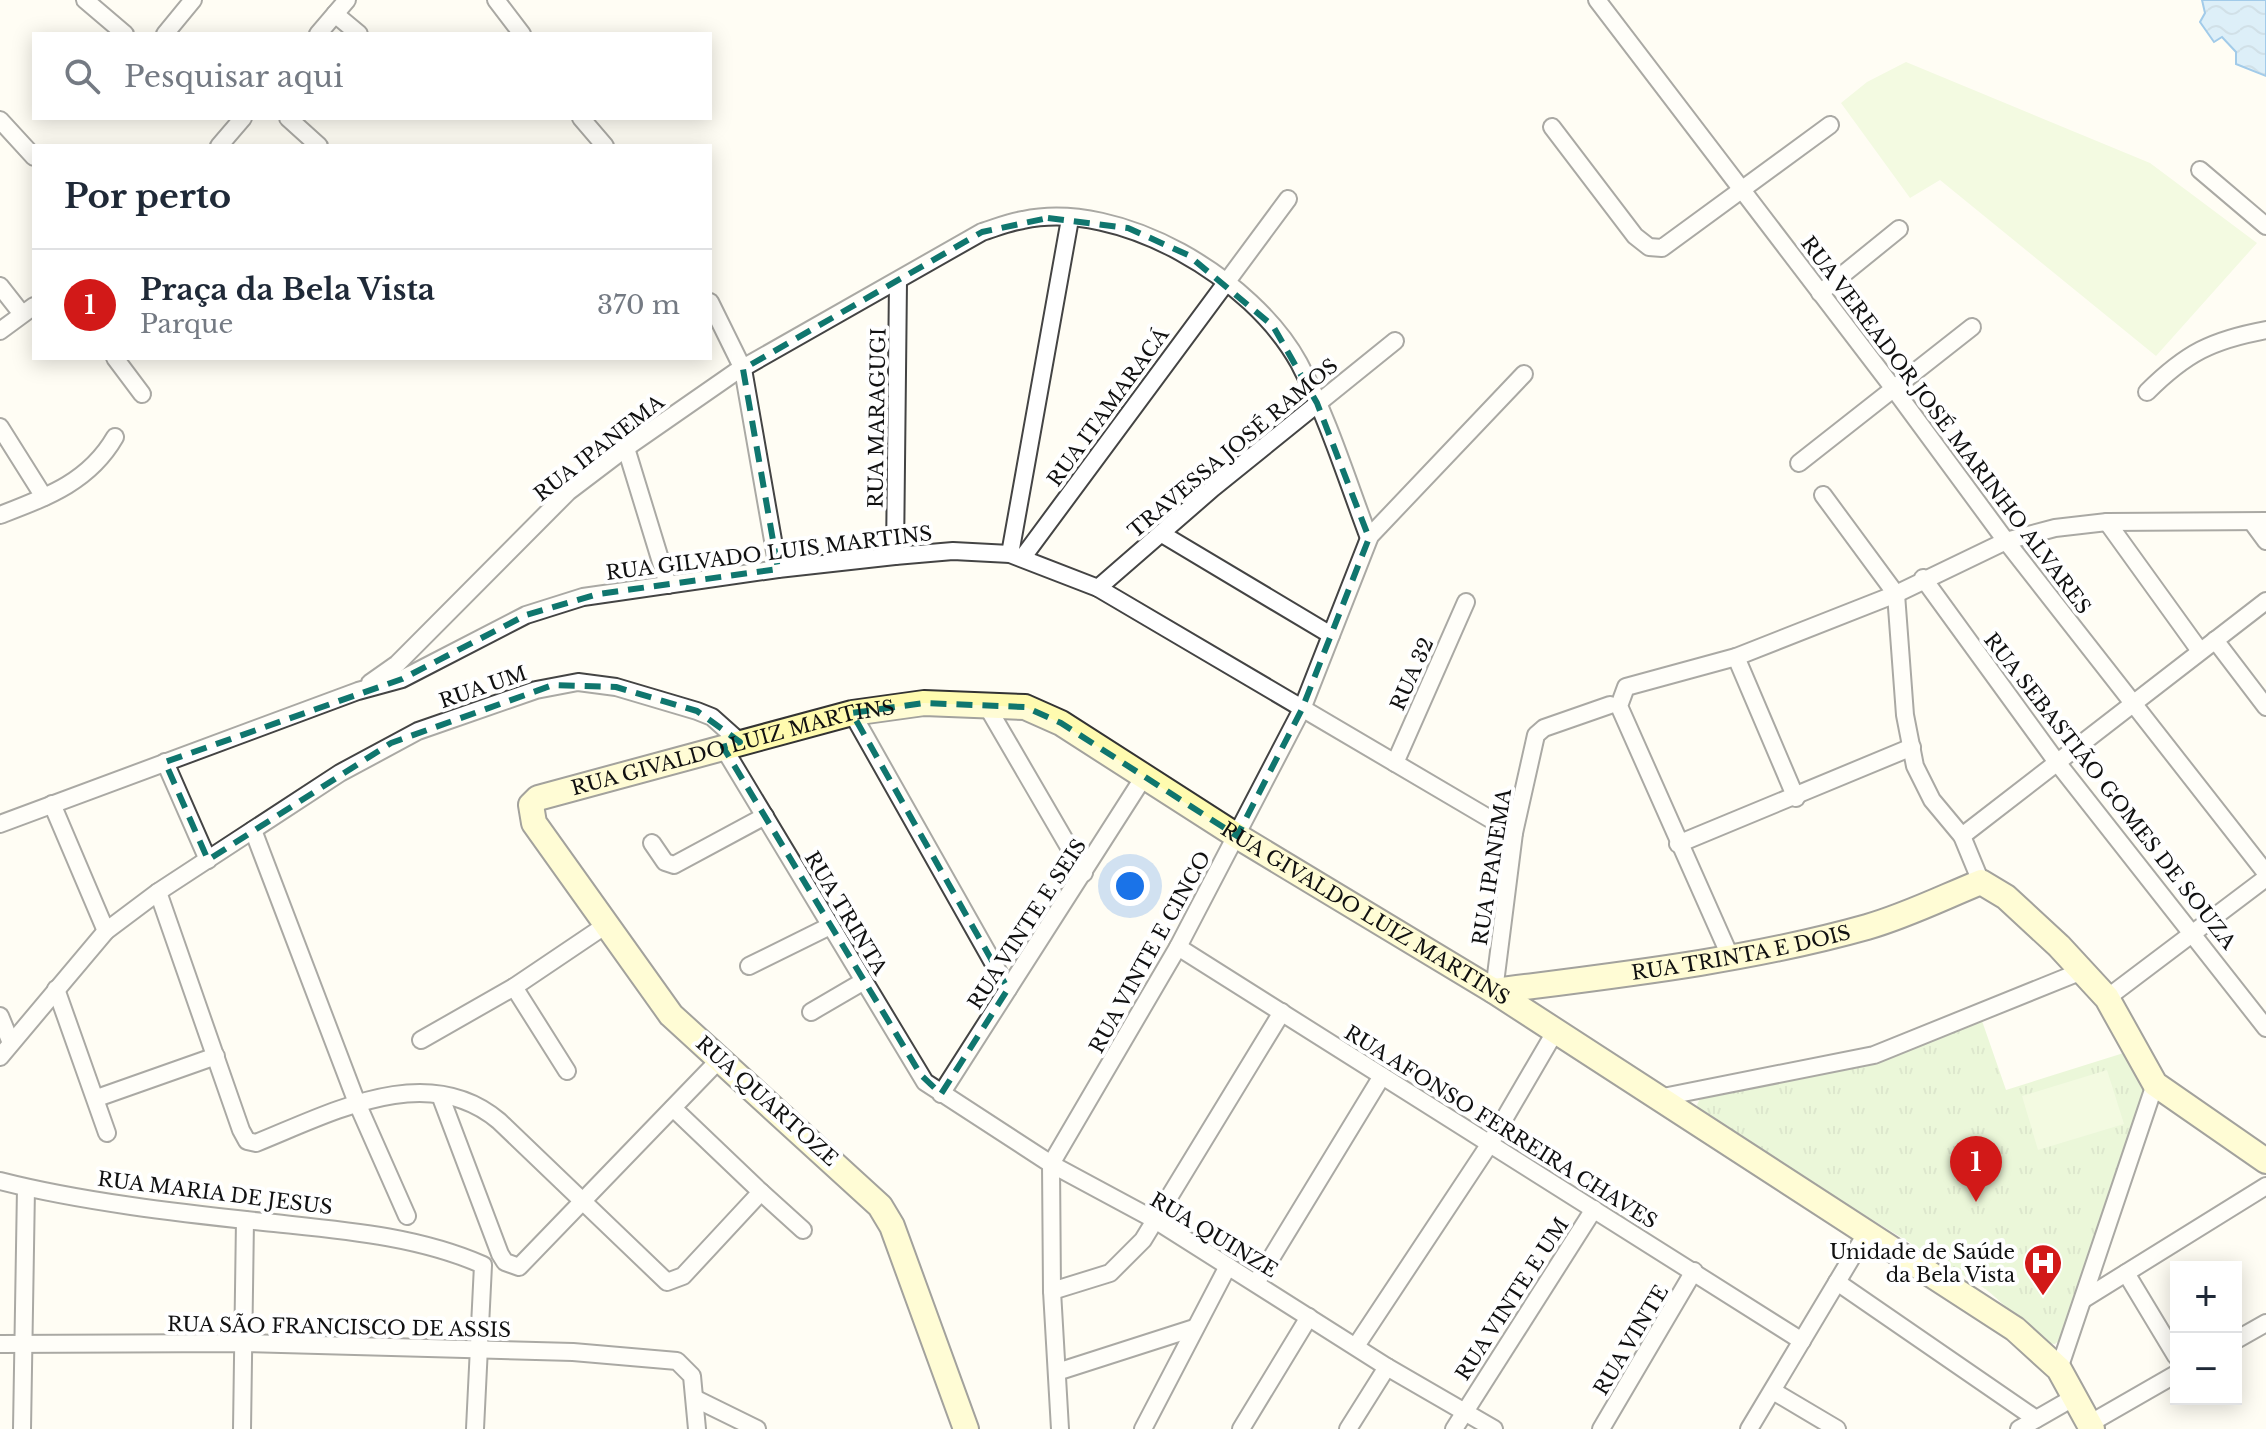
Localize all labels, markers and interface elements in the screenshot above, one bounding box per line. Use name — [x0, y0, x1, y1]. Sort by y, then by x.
search box — [32, 32, 712, 120]
icon: search — [60, 54, 104, 98]
text: Pesquisar aqui — [124, 58, 343, 95]
text: Por perto — [64, 175, 231, 217]
street label: RUA VEREADOR JOSÉ MARINHO ALVARES — [1796, 231, 2097, 618]
text: Praça da Bela Vista — [140, 271, 435, 308]
text: 1 — [84, 289, 96, 321]
text: 370 m — [597, 289, 680, 321]
text: Parque — [140, 308, 233, 340]
street label: RUA ITAMARACÁ — [1042, 322, 1174, 491]
street label: RUA MARAGUGI — [863, 328, 891, 508]
street label: TRAVESSA JOSÉ RAMOS — [1123, 353, 1343, 543]
street label: RUA IPANEMA — [529, 389, 669, 506]
street label: RUA GILVADO LUIS MARTINS — [605, 521, 933, 585]
street label: RUA SEBASTIÃO GOMES DE SOUZA — [1979, 627, 2242, 954]
street label: RUA 32 — [1385, 634, 1439, 714]
street label: RUA UM — [436, 661, 530, 713]
street label: RUA GIVALDO LUIZ MARTINS — [569, 695, 896, 800]
street label: RUA IPANEMA — [1468, 786, 1516, 947]
street label: RUA GIVALDO LUIZ MARTINS — [1217, 817, 1514, 1010]
street label: RUA VINTE E SEIS — [963, 834, 1091, 1014]
street label: RUA TRINTA — [800, 847, 893, 980]
street label: RUA VINTE E CINCO — [1084, 847, 1216, 1057]
your location — [1110, 866, 1150, 906]
street label: RUA TRINTA E DOIS — [1630, 920, 1853, 985]
street label: RUA AFONSO FERREIRA CHAVES — [1340, 1020, 1662, 1234]
street label: RUA QUARTOZE — [691, 1031, 843, 1171]
pin: 1 — [1950, 1136, 2002, 1202]
street label: RUA MARIA DE JESUS — [96, 1167, 334, 1219]
street label: RUA QUINZE — [1146, 1188, 1282, 1282]
street label: RUA VINTE E UM — [1450, 1213, 1574, 1385]
place label: Unidade de Saúde da Bela Vista — [1830, 1240, 2016, 1287]
hospital icon: Unidade de Saúde da Bela Vista — [2022, 1242, 2064, 1297]
map controls — [2170, 1261, 2242, 1405]
button: + — [2170, 1261, 2242, 1333]
street label: RUA VINTE — [1589, 1281, 1673, 1399]
street label: RUA SÃO FRANCISCO DE ASSIS — [167, 1311, 511, 1342]
button: − — [2170, 1333, 2242, 1405]

